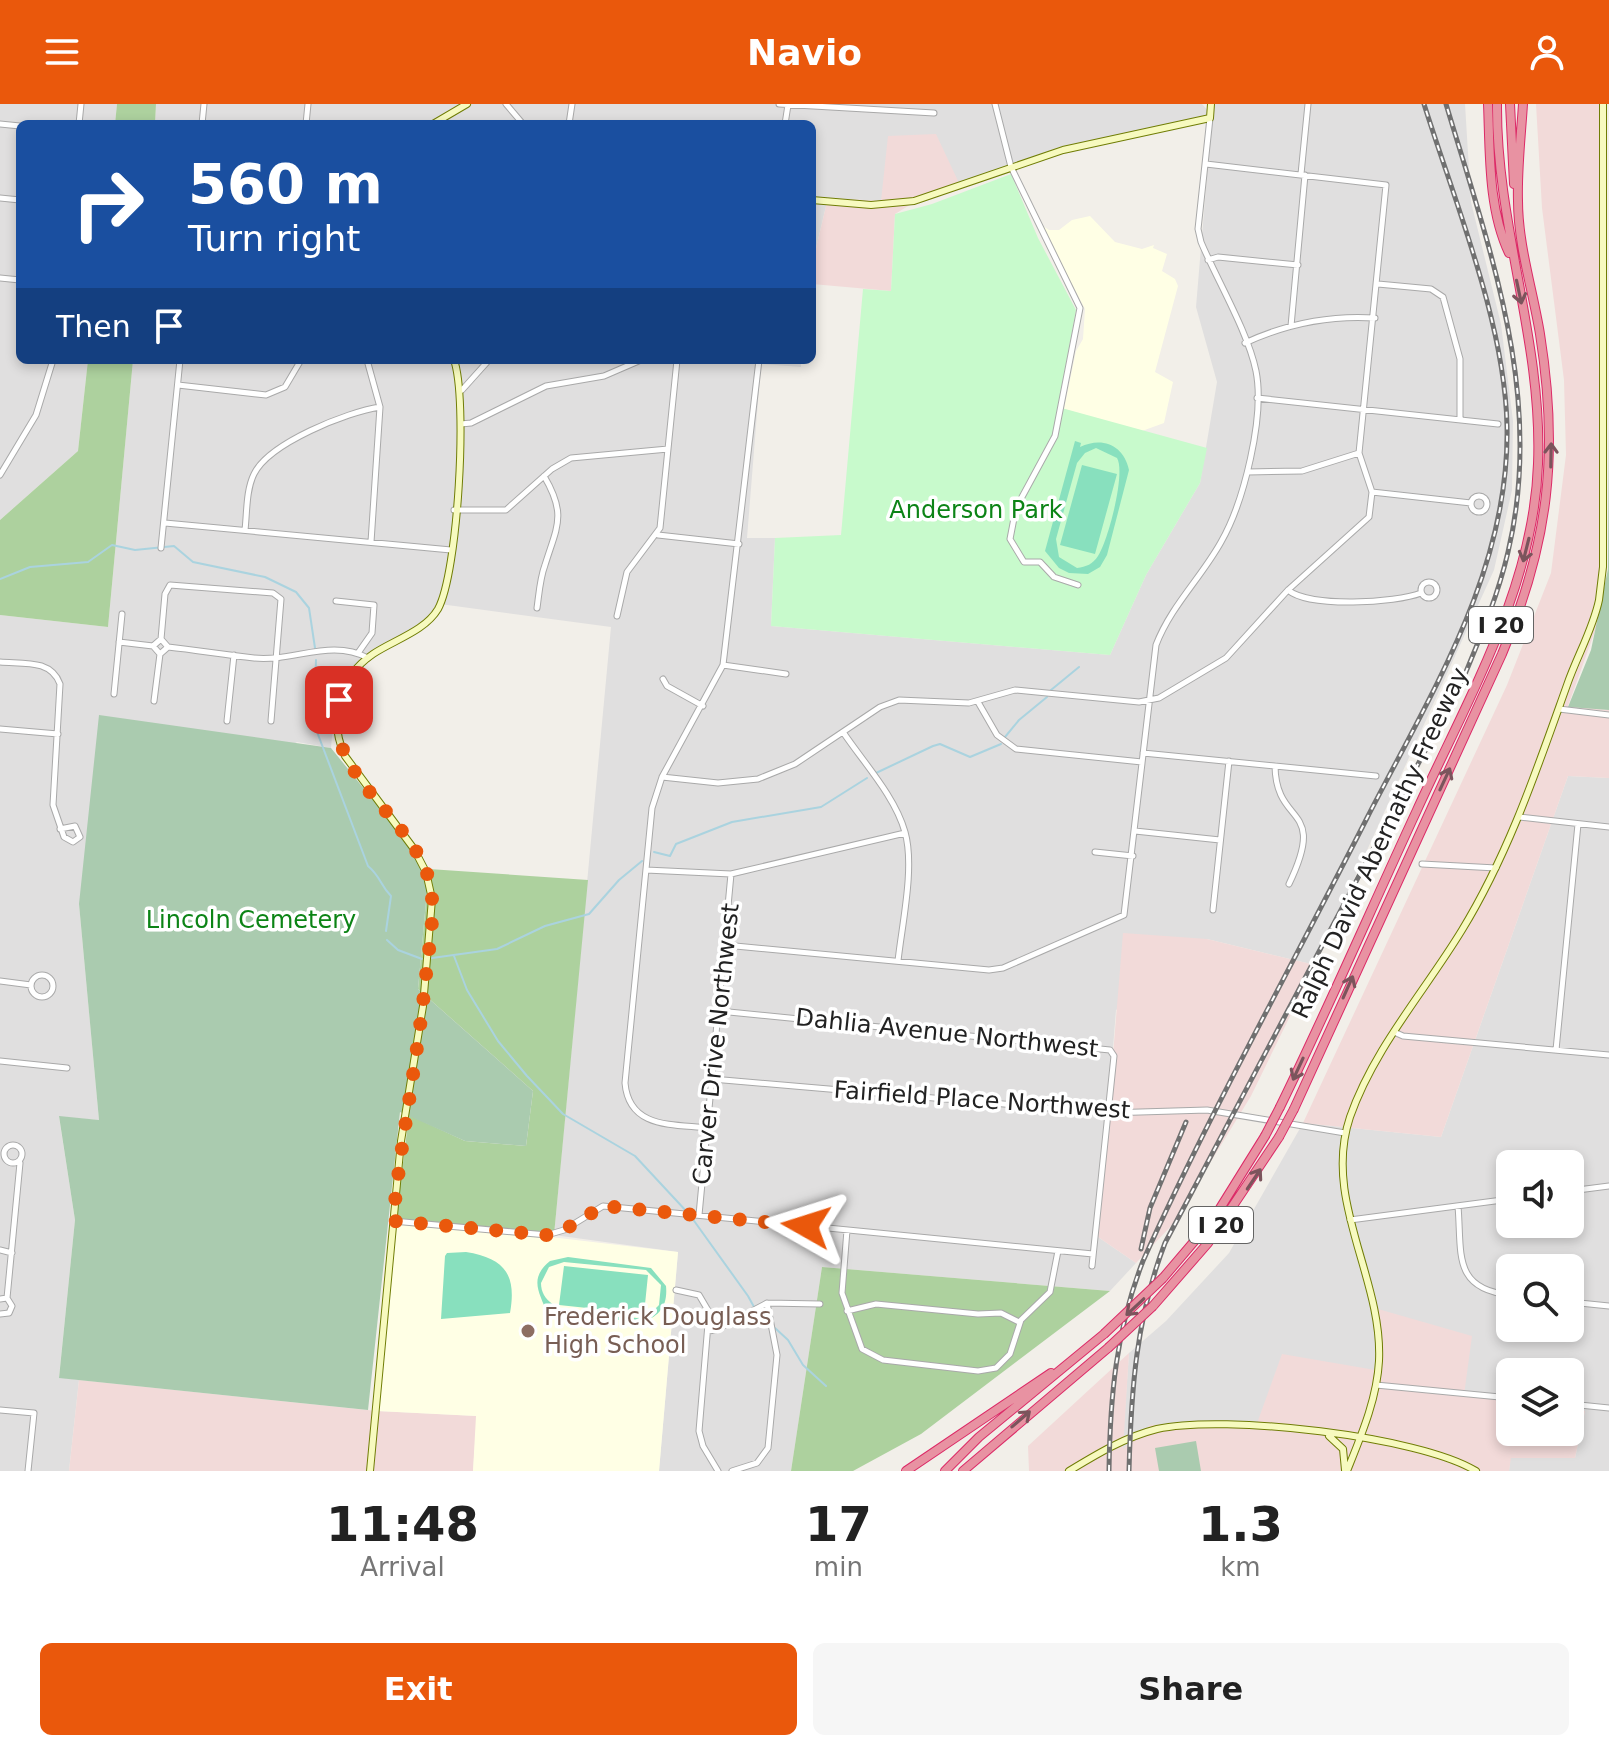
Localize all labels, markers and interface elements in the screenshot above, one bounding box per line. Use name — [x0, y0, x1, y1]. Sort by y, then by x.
icon: menu — [40, 30, 84, 74]
icon: person — [1525, 30, 1569, 74]
text: Navio — [747, 32, 862, 73]
text: 560 m — [188, 151, 383, 216]
icon: right — [56, 152, 160, 256]
text: Turn right — [188, 218, 360, 259]
one-way arrow — [1512, 279, 1527, 305]
icon: arrive — [147, 304, 191, 348]
text: Then — [56, 309, 131, 344]
one-way arrow — [1543, 442, 1559, 469]
park label: Anderson Park — [889, 496, 1063, 524]
one-way arrow — [1517, 536, 1532, 562]
road number: I 20 — [1469, 607, 1533, 643]
street label: Ralph David Abernathy Freeway — [1286, 663, 1474, 1023]
pin — [305, 666, 373, 734]
icon: arrive — [317, 678, 361, 722]
one-way arrow — [1438, 768, 1453, 792]
street label: Carver Drive Northwest — [687, 902, 745, 1186]
park label: Lincoln Cemetery — [146, 906, 356, 934]
one-way arrow — [1342, 975, 1357, 1000]
street label: Dahlia Avenue Northwest — [794, 1003, 1100, 1063]
one-way arrow — [1290, 1057, 1305, 1081]
street label: Fairfield Place Northwest — [833, 1076, 1131, 1124]
map controls — [1496, 1150, 1584, 1446]
button: sound — [1496, 1150, 1584, 1238]
one-way arrow — [1246, 1168, 1262, 1191]
position arrow — [764, 1184, 848, 1268]
road number: I 20 — [1189, 1207, 1253, 1243]
button: search — [1496, 1254, 1584, 1342]
one-way arrow — [1125, 1298, 1145, 1316]
place label: Frederick Douglass High School — [544, 1303, 771, 1359]
marker: Frederick Douglass High School — [519, 1322, 537, 1340]
button: layers — [1496, 1358, 1584, 1446]
one-way arrow — [1010, 1410, 1030, 1428]
text: 11:48 — [326, 1496, 479, 1552]
text: 17 — [805, 1496, 872, 1552]
text: 1.3 — [1198, 1496, 1283, 1552]
text: Arrival — [360, 1552, 445, 1582]
text: min — [814, 1552, 863, 1582]
text: km — [1220, 1552, 1261, 1582]
button: Exit — [40, 1643, 797, 1735]
button: Share — [813, 1643, 1569, 1735]

